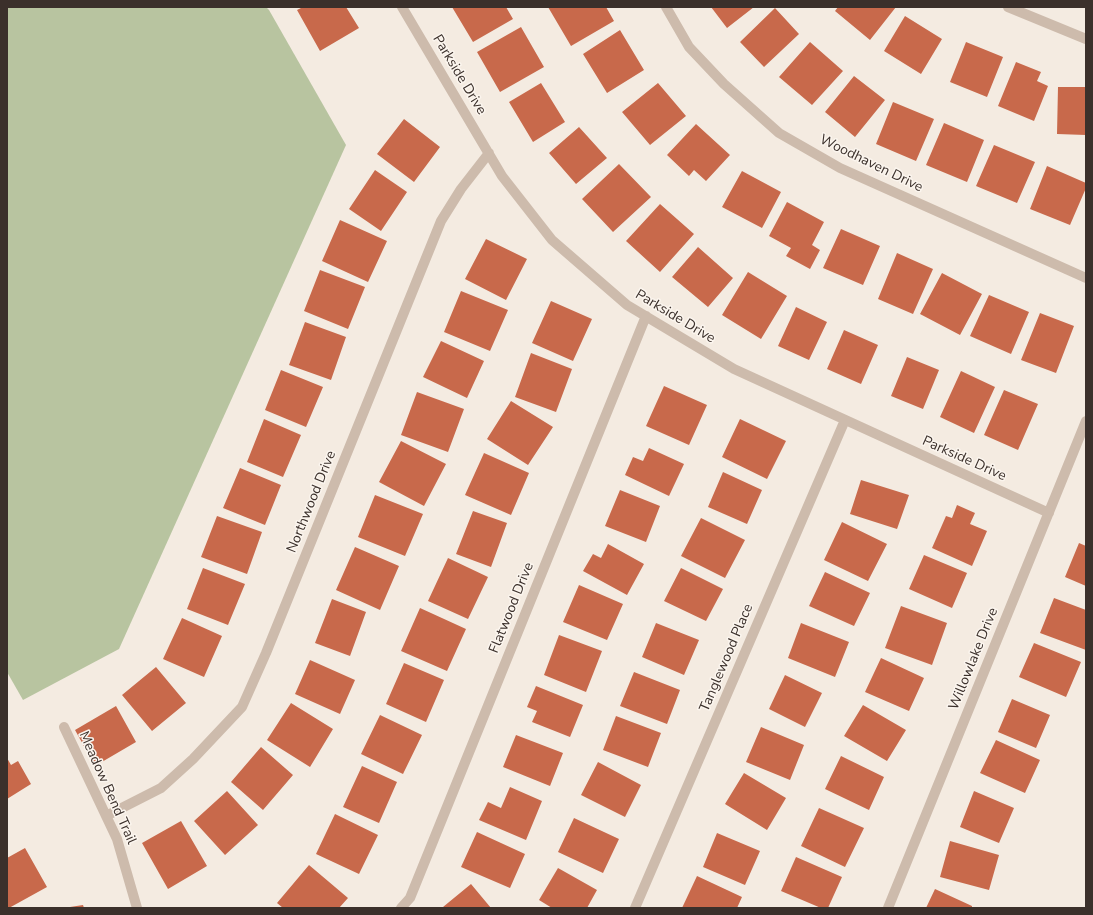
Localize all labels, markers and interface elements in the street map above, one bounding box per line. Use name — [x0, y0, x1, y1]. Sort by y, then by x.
street label: Parkside Drive — [429, 32, 489, 118]
street label: Woodhaven Drive — [817, 132, 925, 196]
street label: Parkside Drive — [632, 287, 718, 347]
street label: Parkside Drive — [919, 433, 1009, 485]
street label: Northwood Drive — [284, 449, 340, 555]
street label: Flatwood Drive — [486, 560, 538, 656]
street label: Tanglewood Place — [697, 602, 757, 714]
street label: Willowlake Drive — [946, 605, 1002, 713]
street label: Meadow Bend Trail — [75, 729, 139, 847]

